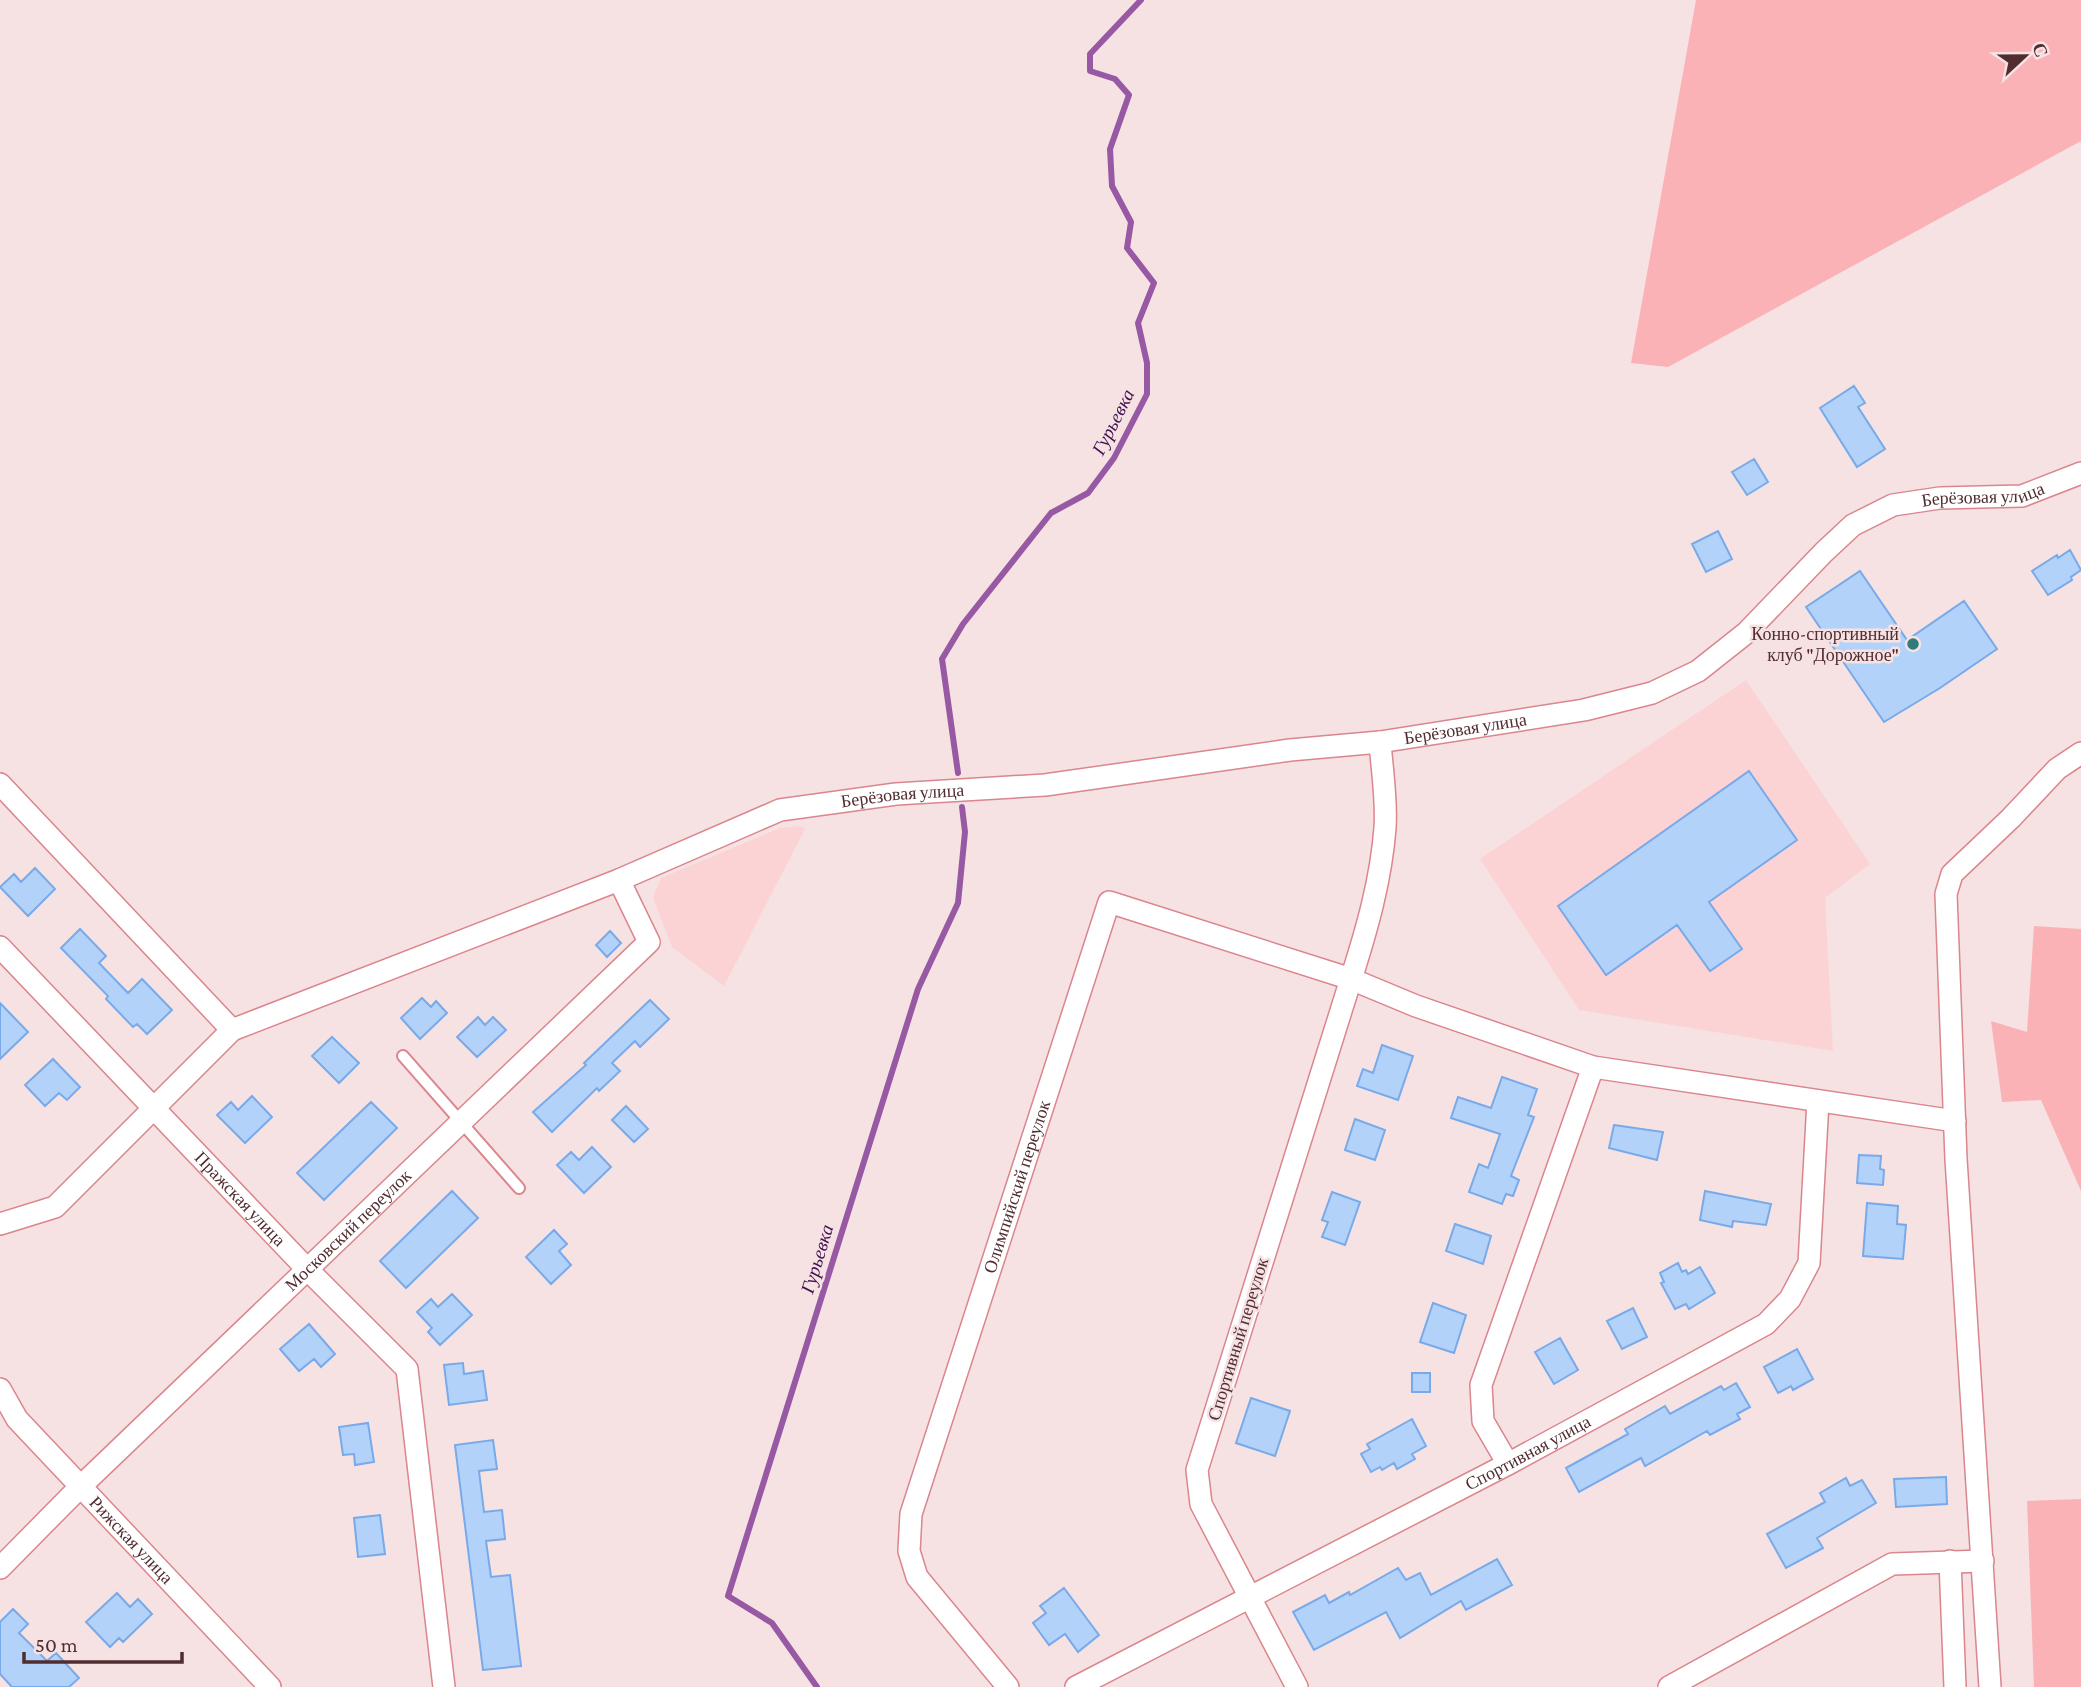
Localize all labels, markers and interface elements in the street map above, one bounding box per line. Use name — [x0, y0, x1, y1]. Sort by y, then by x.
north arrow — [1990, 21, 2060, 91]
text: С — [2028, 40, 2053, 60]
water label: Гурьевка — [1087, 386, 1138, 459]
street label: Берёзовая улица — [1920, 478, 2047, 511]
place label: Конно-спортивный клуб "Дорожное" — [1751, 624, 1899, 665]
marker: Конно-спортивный клуб "Дорожное" — [1905, 636, 1921, 652]
street label: Берёзовая улица — [1403, 709, 1528, 748]
street label: Берёзовая улица — [840, 780, 965, 811]
street label: Олимпийский переулок — [980, 1098, 1054, 1276]
street label: Пражская улица — [191, 1148, 290, 1250]
street label: Московский переулок — [281, 1165, 415, 1295]
water label: Гурьевка — [796, 1222, 837, 1297]
street label: Спортивный переулок — [1204, 1255, 1272, 1423]
street label: Спортивная улица — [1462, 1411, 1594, 1494]
street label: Рижская улица — [85, 1492, 177, 1588]
scale bar — [24, 1620, 182, 1664]
text: 50 m — [35, 1633, 78, 1657]

